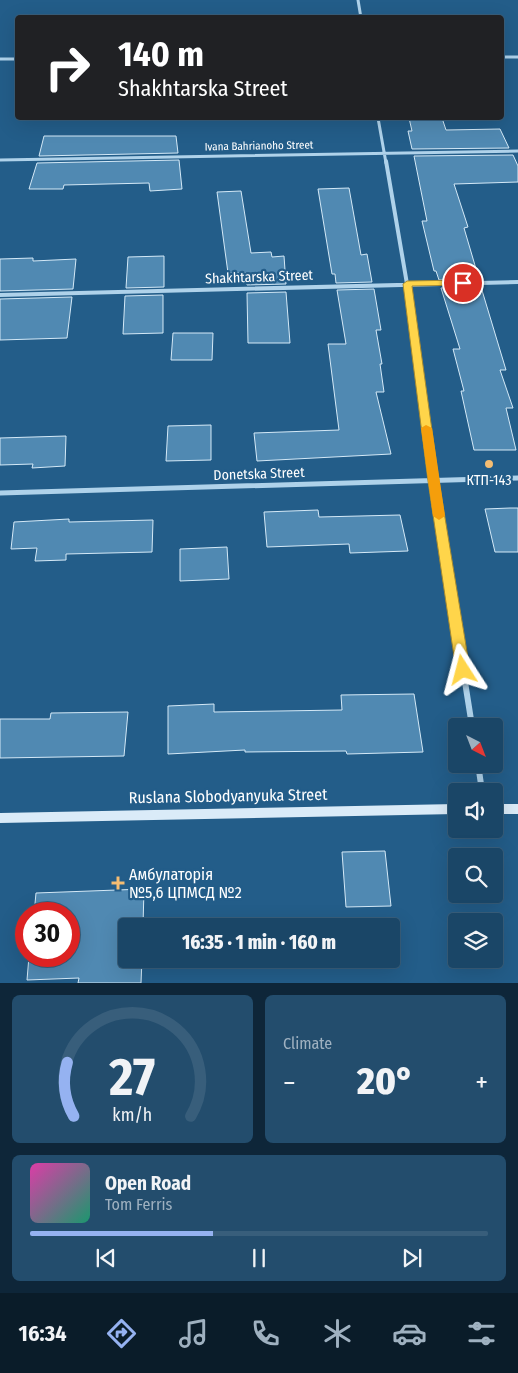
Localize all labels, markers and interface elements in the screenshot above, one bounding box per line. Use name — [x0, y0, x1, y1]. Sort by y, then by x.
text: 140 m — [118, 33, 204, 75]
icon: right — [35, 35, 100, 100]
text: Shakhtarska Street — [118, 75, 288, 102]
street label: Ivana Bahrianoho Street — [204, 139, 314, 153]
pin — [442, 262, 484, 304]
street label: Shakhtarska Street — [205, 267, 314, 287]
icon: arrive — [449, 269, 477, 297]
marker: КТП-143 — [483, 458, 495, 470]
street label: Donetska Street — [213, 464, 305, 484]
place label: КТП-143 — [467, 472, 511, 489]
position arrow — [436, 643, 488, 695]
north arrow — [448, 718, 502, 772]
map controls — [448, 718, 503, 968]
button: sound — [448, 783, 503, 838]
street label: Ruslana Slobodyanyuka Street — [129, 785, 328, 807]
button: search — [448, 848, 503, 903]
place label: Амбулаторія №5,6 ЦПМСД №2 — [129, 865, 242, 902]
marker: Амбулаторія №5,6 ЦПМСД №2 — [111, 876, 125, 890]
speed limit sign: 30 — [15, 902, 80, 967]
button: layers — [448, 913, 503, 968]
text: 16:35 · 1 min · 160 m — [182, 931, 336, 954]
text: Climate — [283, 1034, 332, 1053]
text: 27 — [109, 1046, 155, 1109]
text: 20° — [357, 1058, 414, 1104]
text: − — [283, 1066, 296, 1099]
text: + — [475, 1066, 488, 1099]
text: km/h — [113, 1104, 152, 1126]
text: Open Road — [105, 1172, 191, 1195]
text: Tom Ferris — [105, 1195, 172, 1214]
icon: previous — [92, 1244, 120, 1272]
icon: pause — [245, 1244, 273, 1272]
icon: next — [398, 1244, 426, 1272]
icon: directions — [104, 1316, 139, 1351]
icon: music — [176, 1316, 211, 1351]
icon: phone — [248, 1316, 283, 1351]
icon: climate — [320, 1316, 355, 1351]
icon: car — [392, 1316, 427, 1351]
icon: filters — [464, 1316, 499, 1351]
text: 16:34 — [19, 1320, 66, 1347]

